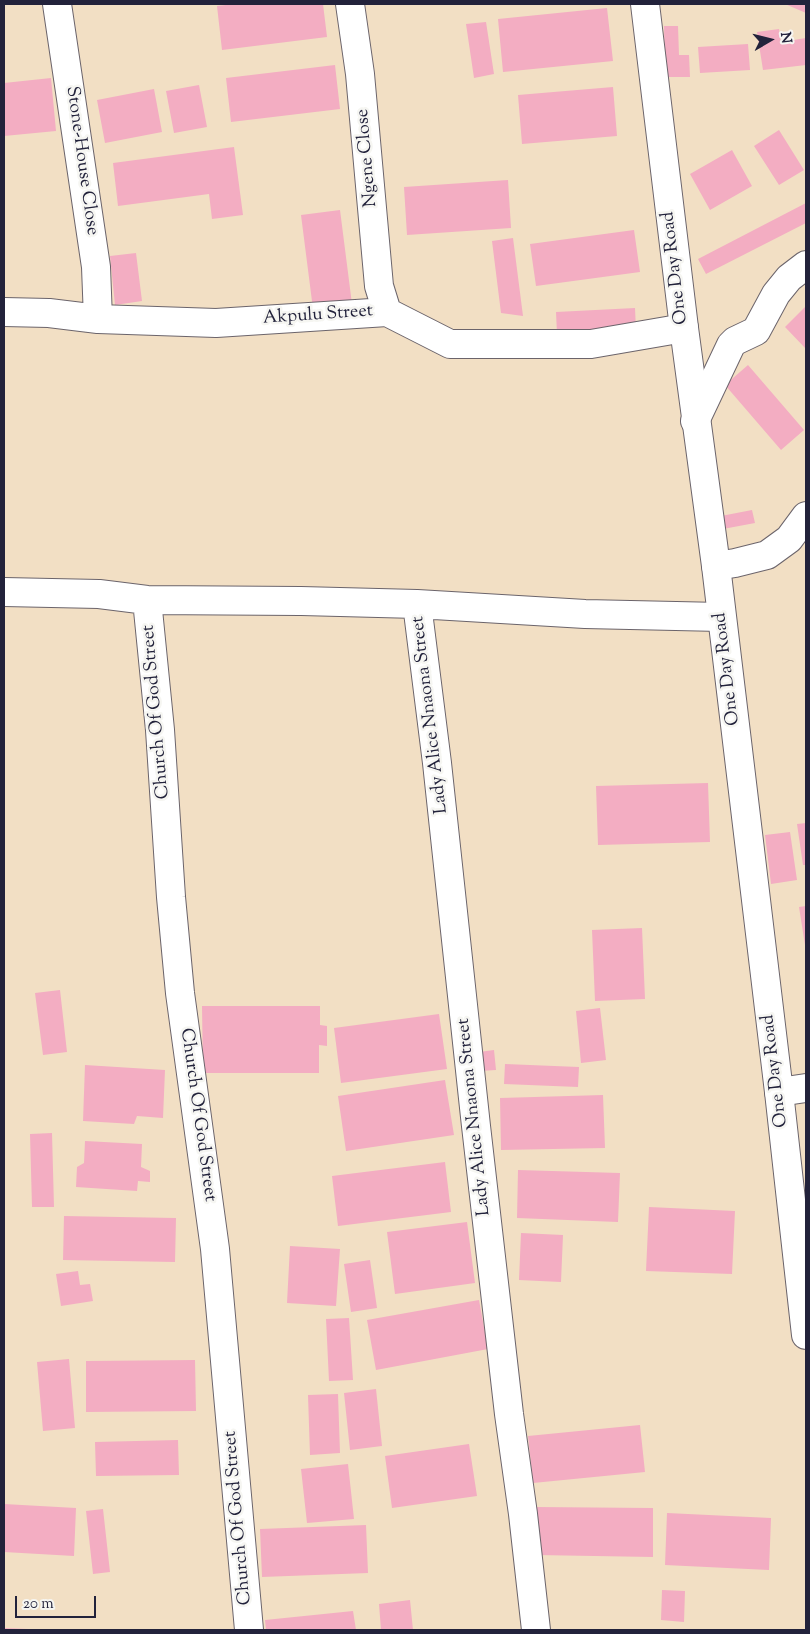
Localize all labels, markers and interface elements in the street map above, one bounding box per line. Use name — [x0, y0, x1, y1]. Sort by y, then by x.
north arrow — [745, 15, 795, 65]
text: N — [774, 31, 796, 45]
street label: Stone-House Close — [60, 85, 102, 237]
street label: Ngene Close — [353, 108, 383, 208]
street label: One Day Road — [658, 210, 694, 326]
street label: Akpulu Street — [262, 301, 374, 331]
street label: One Day Road — [710, 611, 746, 727]
street label: Lady Alice Nnaona Street — [408, 615, 454, 815]
street label: Church Of God Street — [139, 624, 175, 800]
street label: One Day Road — [758, 1013, 794, 1129]
street label: Lady Alice Nnaona Street — [454, 1017, 496, 1217]
street label: Church Of God Street — [174, 1027, 220, 1203]
street label: Church Of God Street — [221, 1430, 257, 1606]
scale bar — [18, 1586, 99, 1618]
text: 20 m — [23, 1594, 54, 1615]

